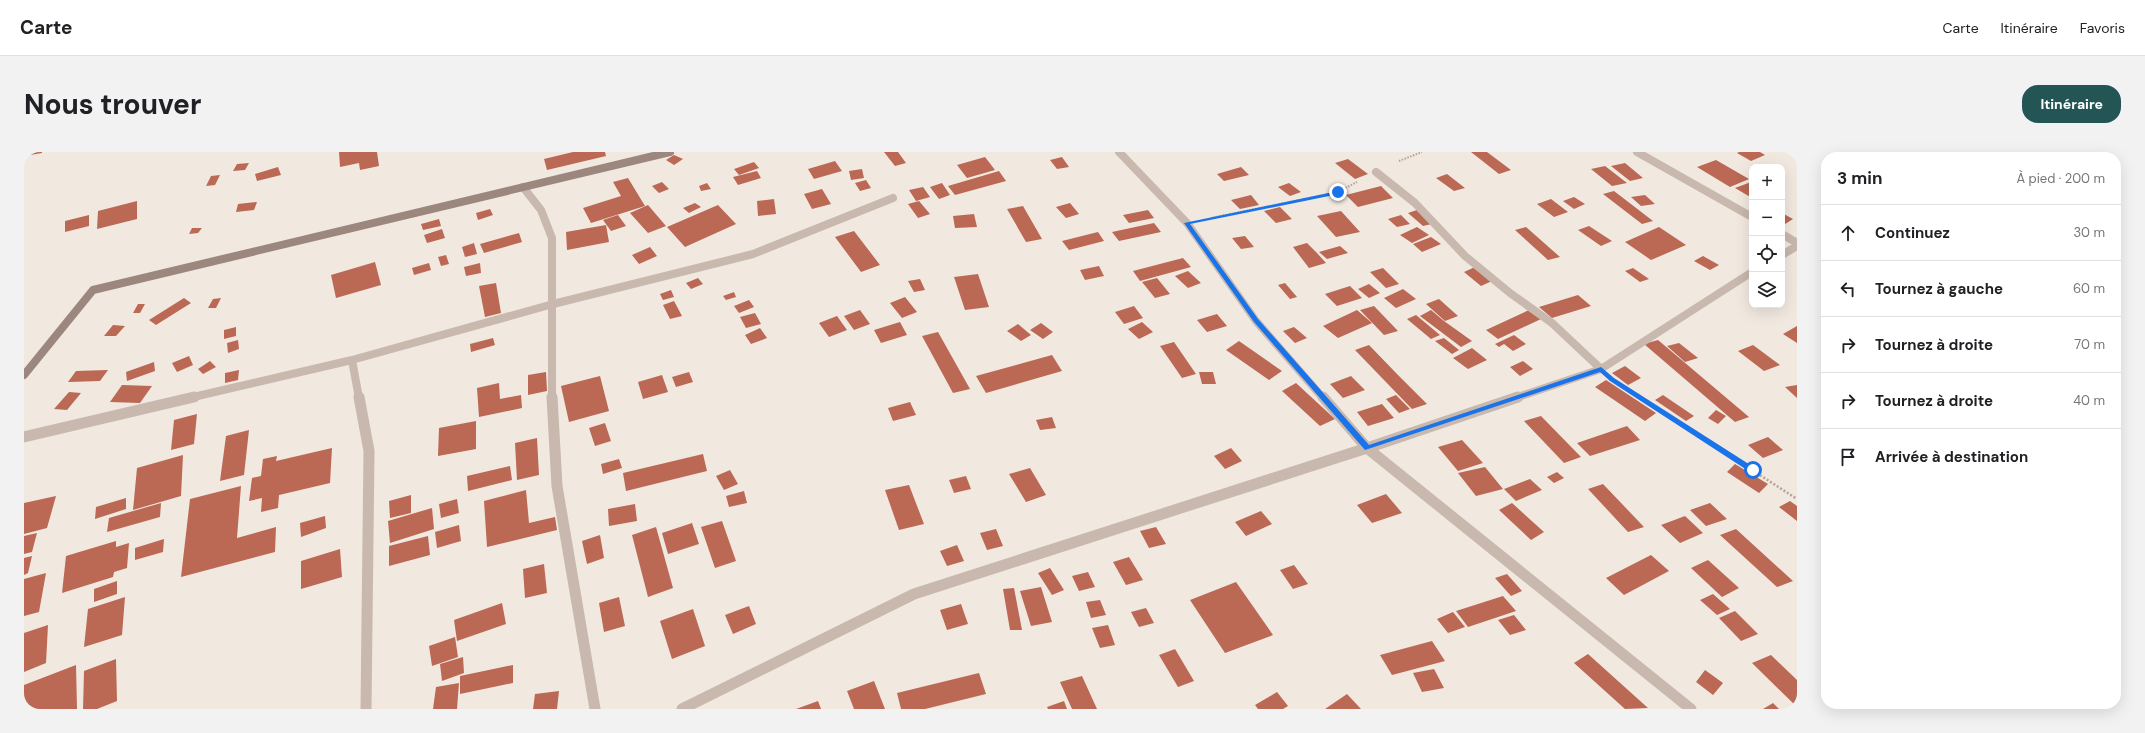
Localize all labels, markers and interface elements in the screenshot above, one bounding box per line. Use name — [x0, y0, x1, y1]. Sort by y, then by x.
text: Carte — [20, 15, 72, 40]
text: Carte — [1943, 19, 1979, 37]
text: Itinéraire — [2001, 19, 2058, 37]
text: Favoris — [2080, 19, 2125, 37]
button: Itinéraire — [2022, 85, 2121, 123]
text: Nous trouver — [24, 86, 201, 123]
map controls — [1749, 164, 1785, 308]
button: + — [1749, 164, 1785, 200]
text: 3 min — [1837, 167, 1882, 189]
text: À pied · 200 m — [2016, 170, 2105, 187]
route end — [1329, 183, 1347, 201]
button: − — [1749, 200, 1785, 236]
icon: ahead — [1837, 222, 1859, 244]
text: Continuez — [1875, 223, 1950, 243]
text: 30 m — [2073, 224, 2105, 241]
button: locate — [1749, 236, 1785, 272]
button: layers — [1749, 272, 1785, 308]
icon: left — [1837, 278, 1859, 300]
text: Tournez à gauche — [1875, 279, 2003, 299]
text: 60 m — [2073, 280, 2105, 297]
icon: right — [1837, 334, 1859, 356]
text: Tournez à droite — [1875, 335, 1993, 355]
text: 70 m — [2074, 336, 2105, 353]
icon: right — [1837, 390, 1859, 412]
text: Tournez à droite — [1875, 391, 1993, 411]
text: 40 m — [2073, 392, 2105, 409]
icon: arrive — [1837, 446, 1859, 468]
text: Arrivée à destination — [1875, 447, 2028, 467]
route start — [1744, 461, 1762, 479]

